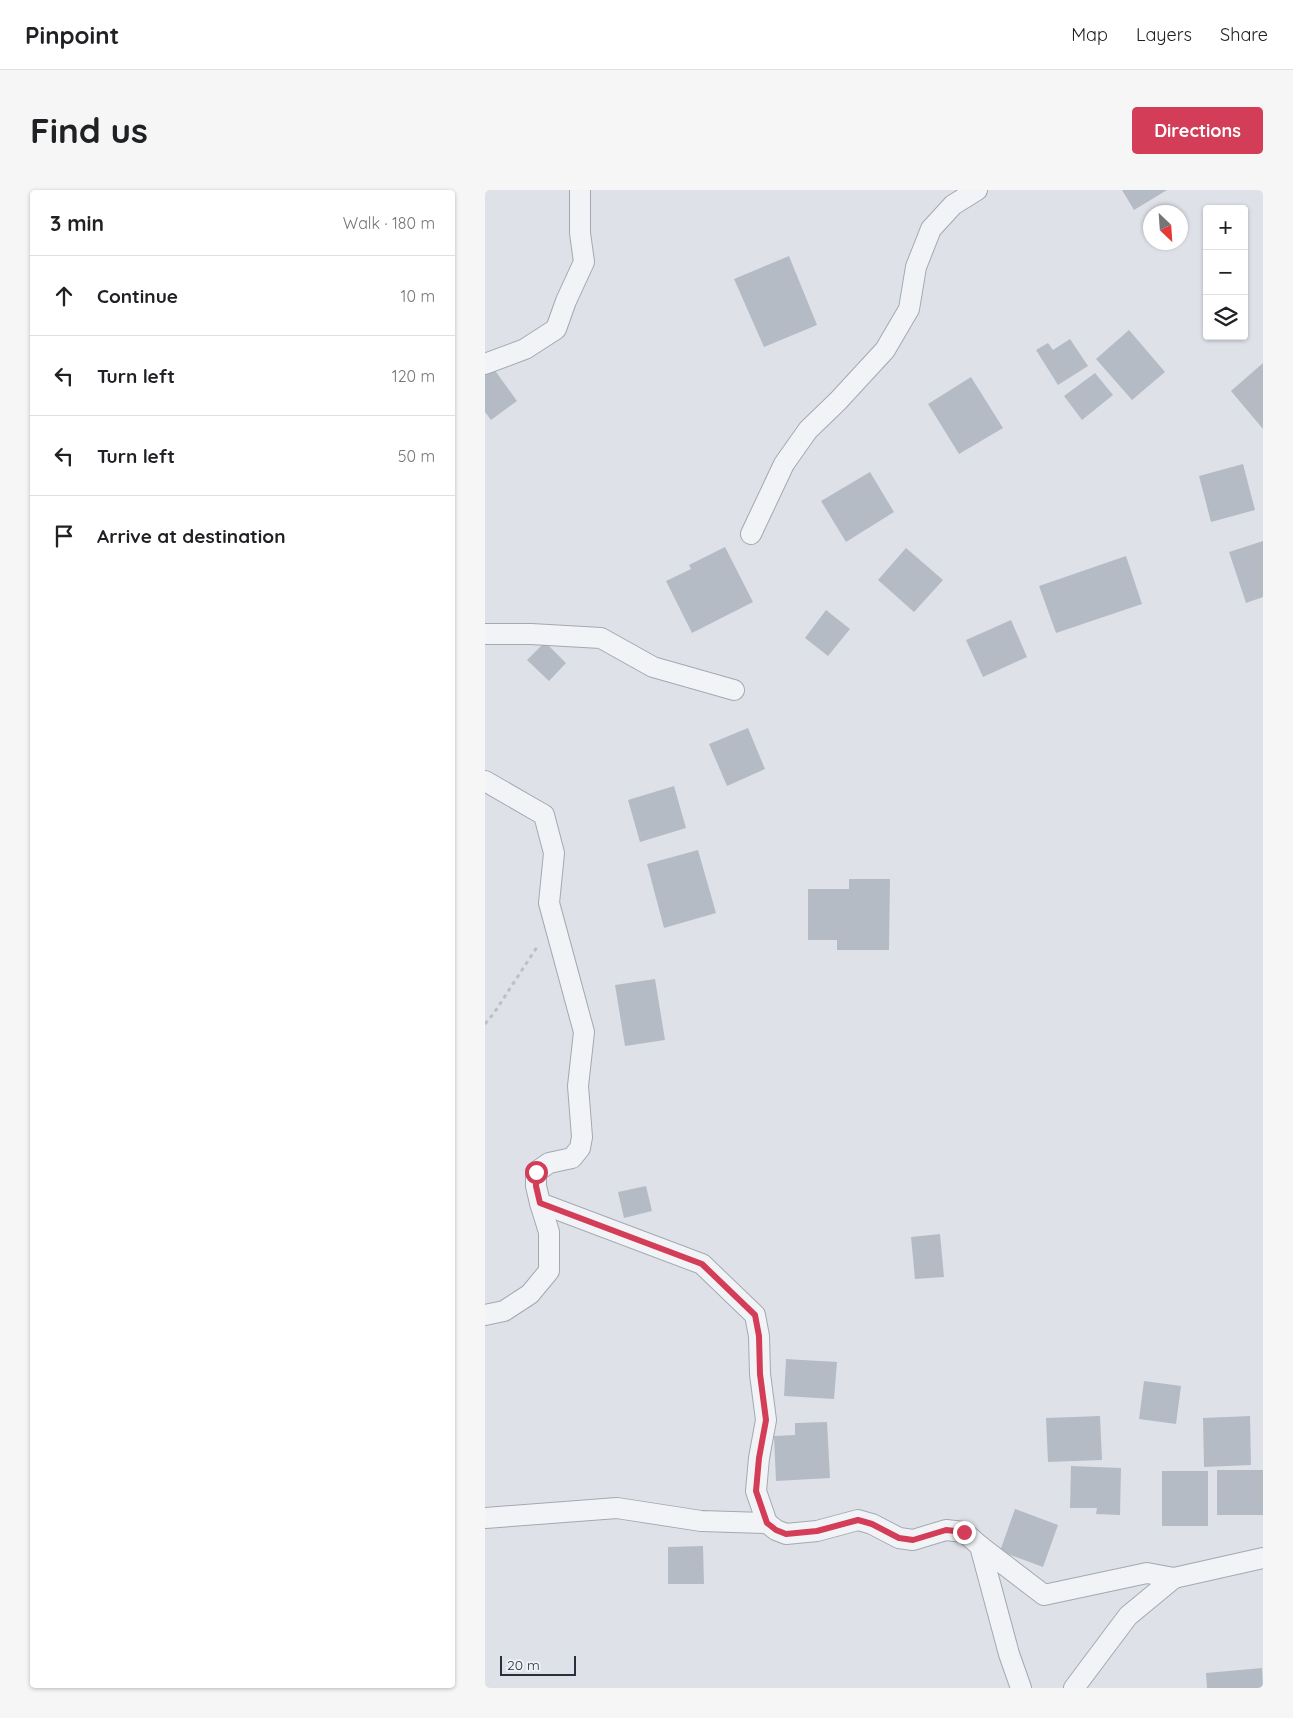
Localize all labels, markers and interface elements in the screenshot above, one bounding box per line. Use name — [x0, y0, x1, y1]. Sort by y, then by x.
text: Pinpoint — [25, 20, 119, 50]
text: Map — [1071, 23, 1108, 46]
text: Layers — [1136, 23, 1192, 46]
text: Share — [1220, 23, 1268, 46]
button: Directions — [1132, 107, 1263, 154]
text: Find us — [30, 108, 148, 152]
north arrow — [1143, 205, 1188, 250]
map controls — [1203, 205, 1248, 340]
button: + — [1203, 205, 1248, 250]
text: 3 min — [50, 210, 104, 236]
text: Walk · 180 m — [343, 213, 435, 233]
button: − — [1203, 250, 1248, 295]
icon: ahead — [50, 282, 78, 310]
text: Continue — [97, 284, 178, 308]
text: 10 m — [401, 286, 435, 306]
button: layers — [1203, 295, 1248, 340]
icon: left — [50, 362, 78, 390]
text: Turn left — [97, 364, 175, 388]
text: 120 m — [392, 366, 435, 386]
icon: left — [50, 442, 78, 470]
text: Turn left — [97, 444, 175, 468]
text: 50 m — [398, 446, 435, 466]
icon: arrive — [50, 522, 78, 550]
text: Arrive at destination — [97, 524, 286, 548]
route start — [525, 1161, 548, 1184]
route end — [953, 1521, 976, 1544]
scale bar — [500, 1653, 576, 1676]
text: 20 m — [507, 1656, 540, 1674]

